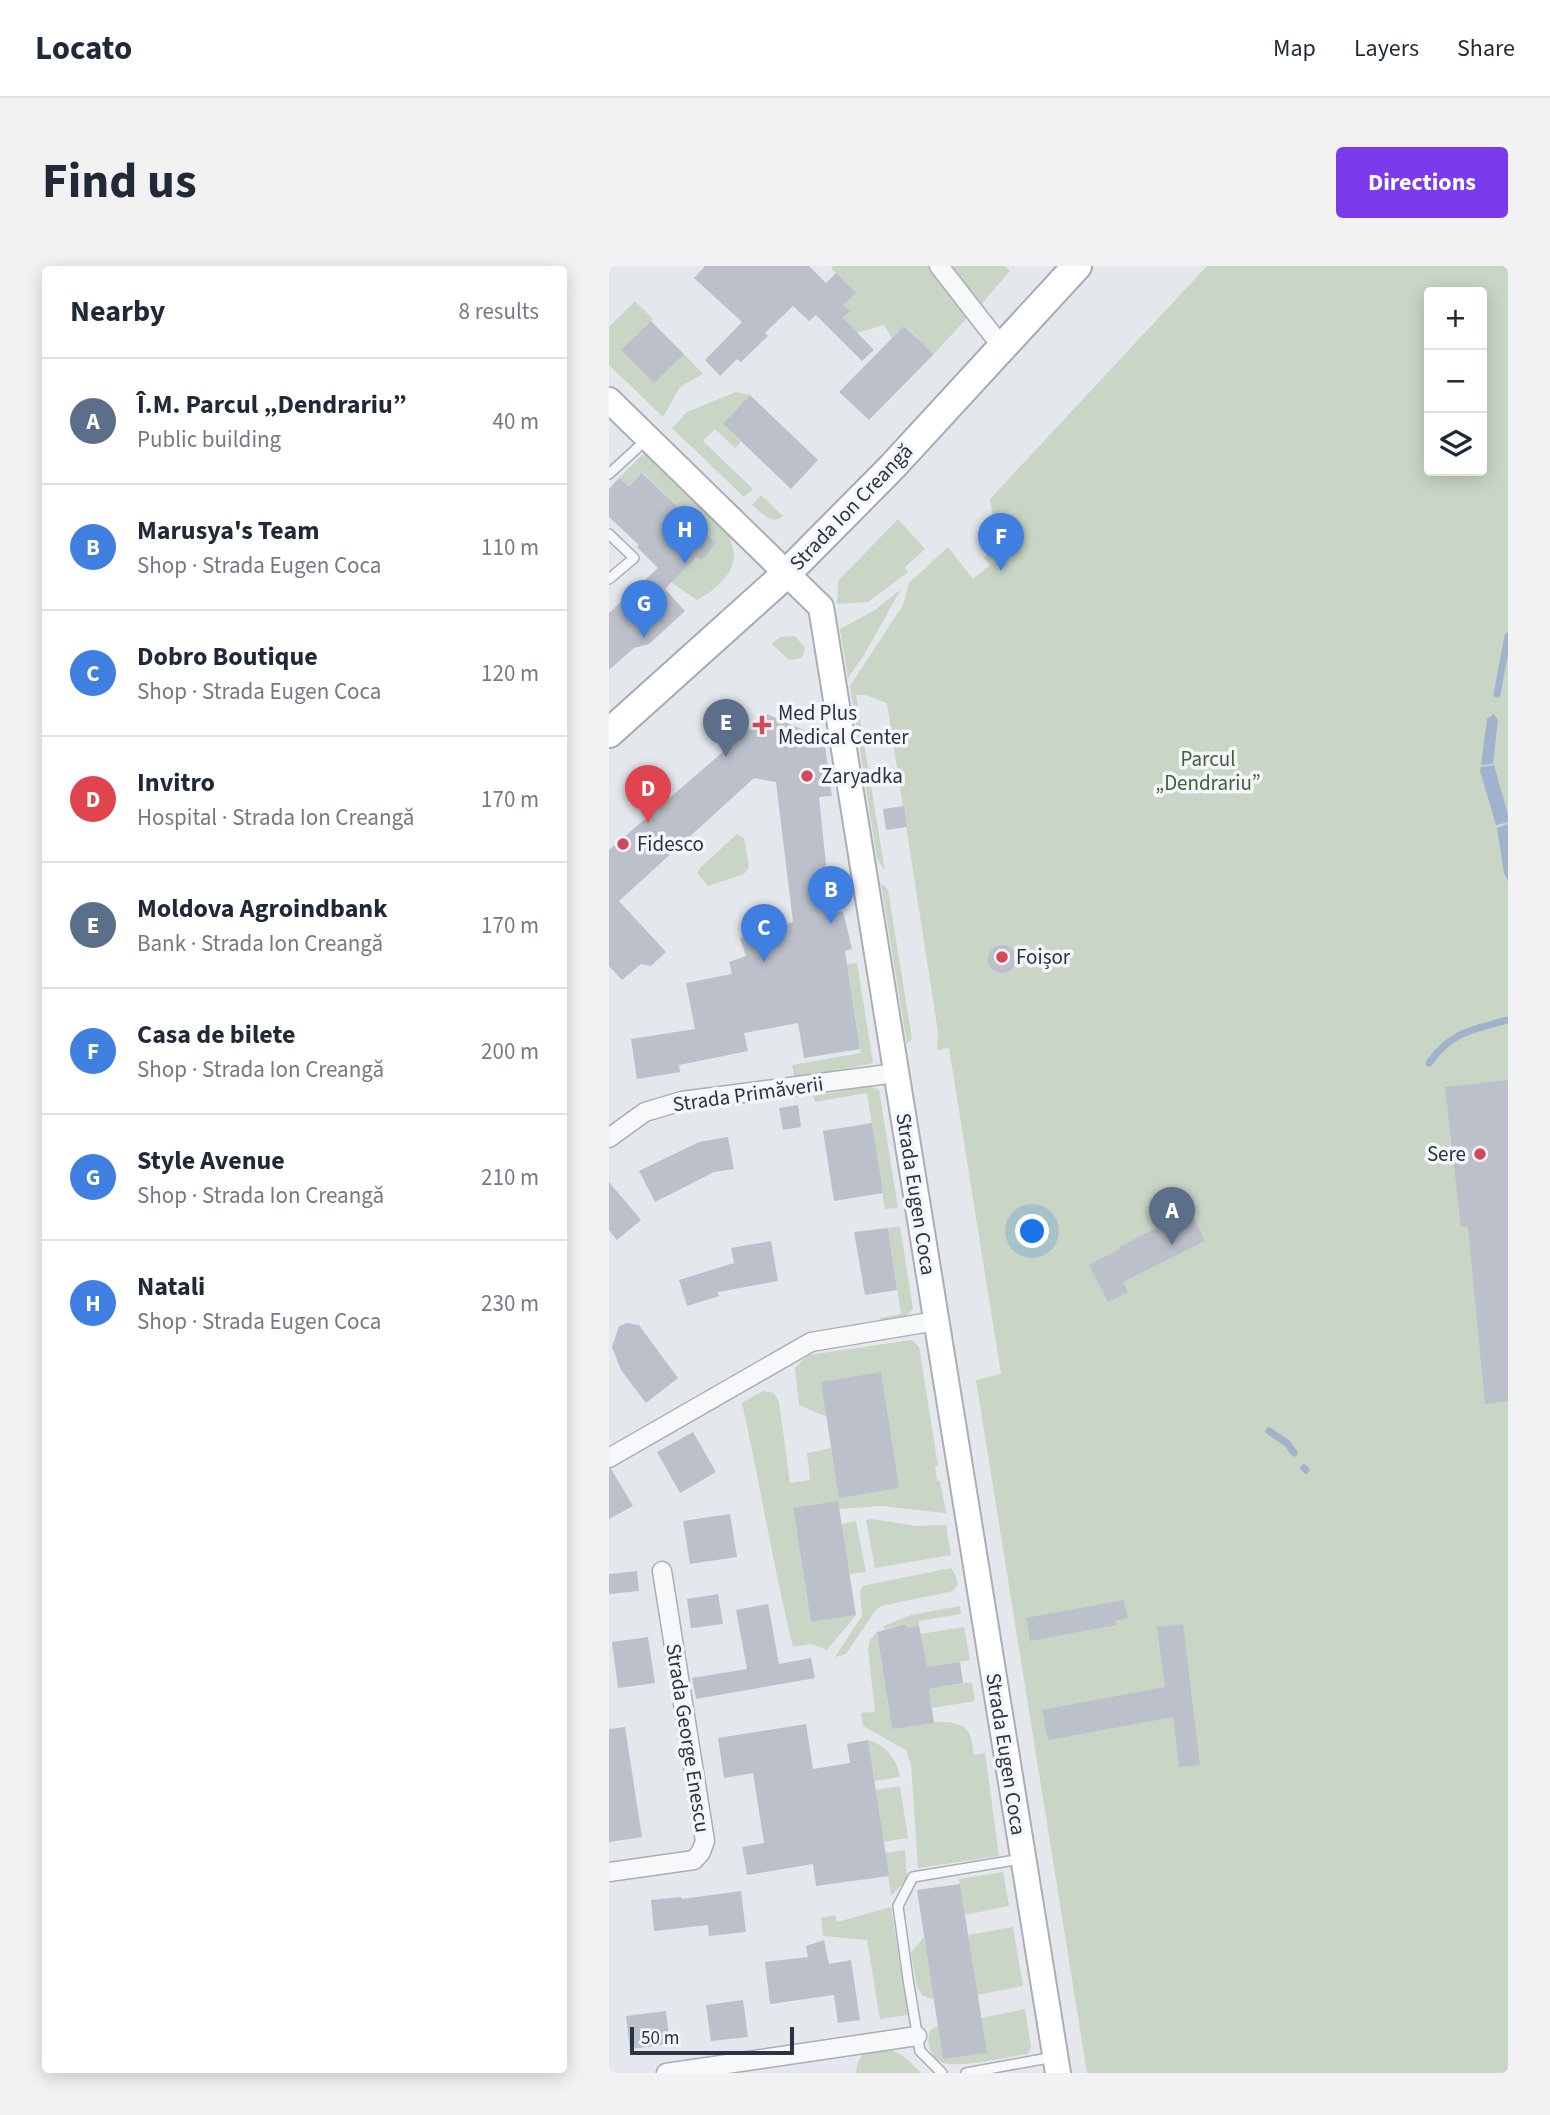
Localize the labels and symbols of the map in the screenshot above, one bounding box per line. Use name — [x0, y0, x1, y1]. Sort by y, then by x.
street label: Strada Ion Creangă — [782, 437, 920, 577]
pin: H — [662, 506, 708, 564]
pin: F — [978, 513, 1024, 571]
pin: G — [621, 580, 667, 638]
place label: Med Plus Medical Center — [778, 698, 909, 752]
pin: E — [703, 699, 749, 757]
marker: Med Plus Medical Center — [752, 715, 772, 735]
park label: Parcul „Dendrariu” — [1155, 744, 1261, 798]
place label: Zaryadka — [821, 761, 903, 791]
pin: D — [625, 765, 671, 823]
marker: Zaryadka — [799, 768, 815, 784]
place label: Fidesco — [637, 829, 704, 859]
marker: Fidesco — [615, 836, 631, 852]
pin: B — [808, 866, 854, 924]
pin: C — [741, 904, 787, 962]
place label: Foișor — [1016, 942, 1071, 972]
marker: Foișor — [994, 949, 1010, 965]
street label: Strada Primăverii — [671, 1069, 825, 1119]
street label: Strada Eugen Coca — [888, 1111, 944, 1277]
place label: Sere — [1427, 1139, 1466, 1169]
marker: Sere — [1472, 1146, 1488, 1162]
pin: A — [1149, 1187, 1195, 1245]
your location — [1015, 1214, 1049, 1248]
street label: Strada George Enescu — [658, 1641, 718, 1835]
street label: Strada Eugen Coca — [978, 1671, 1034, 1837]
scale bar — [630, 2024, 795, 2056]

